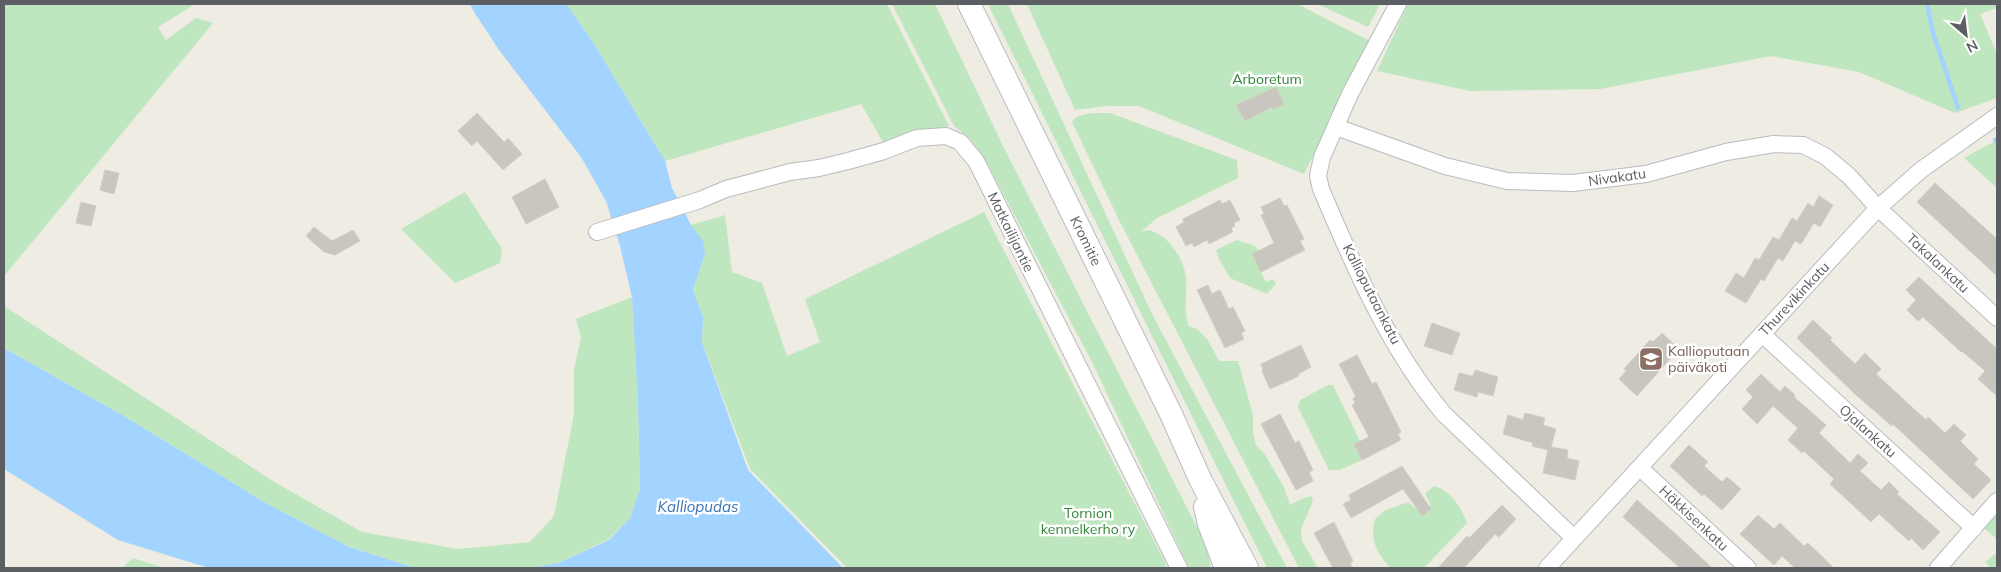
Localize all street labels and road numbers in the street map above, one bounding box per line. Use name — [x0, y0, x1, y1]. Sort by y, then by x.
street label: Nivakatu — [1587, 164, 1647, 190]
street label: Matkailijantie — [984, 189, 1038, 275]
street label: Kromitie — [1066, 213, 1106, 269]
street label: Takalankatu — [1903, 229, 1973, 297]
street label: Kallioputaankatu — [1339, 241, 1405, 347]
street label: Thurevikinkatu — [1755, 258, 1833, 340]
street label: Ojalankatu — [1836, 401, 1900, 461]
street label: Häkkisenkatu — [1656, 481, 1732, 555]

